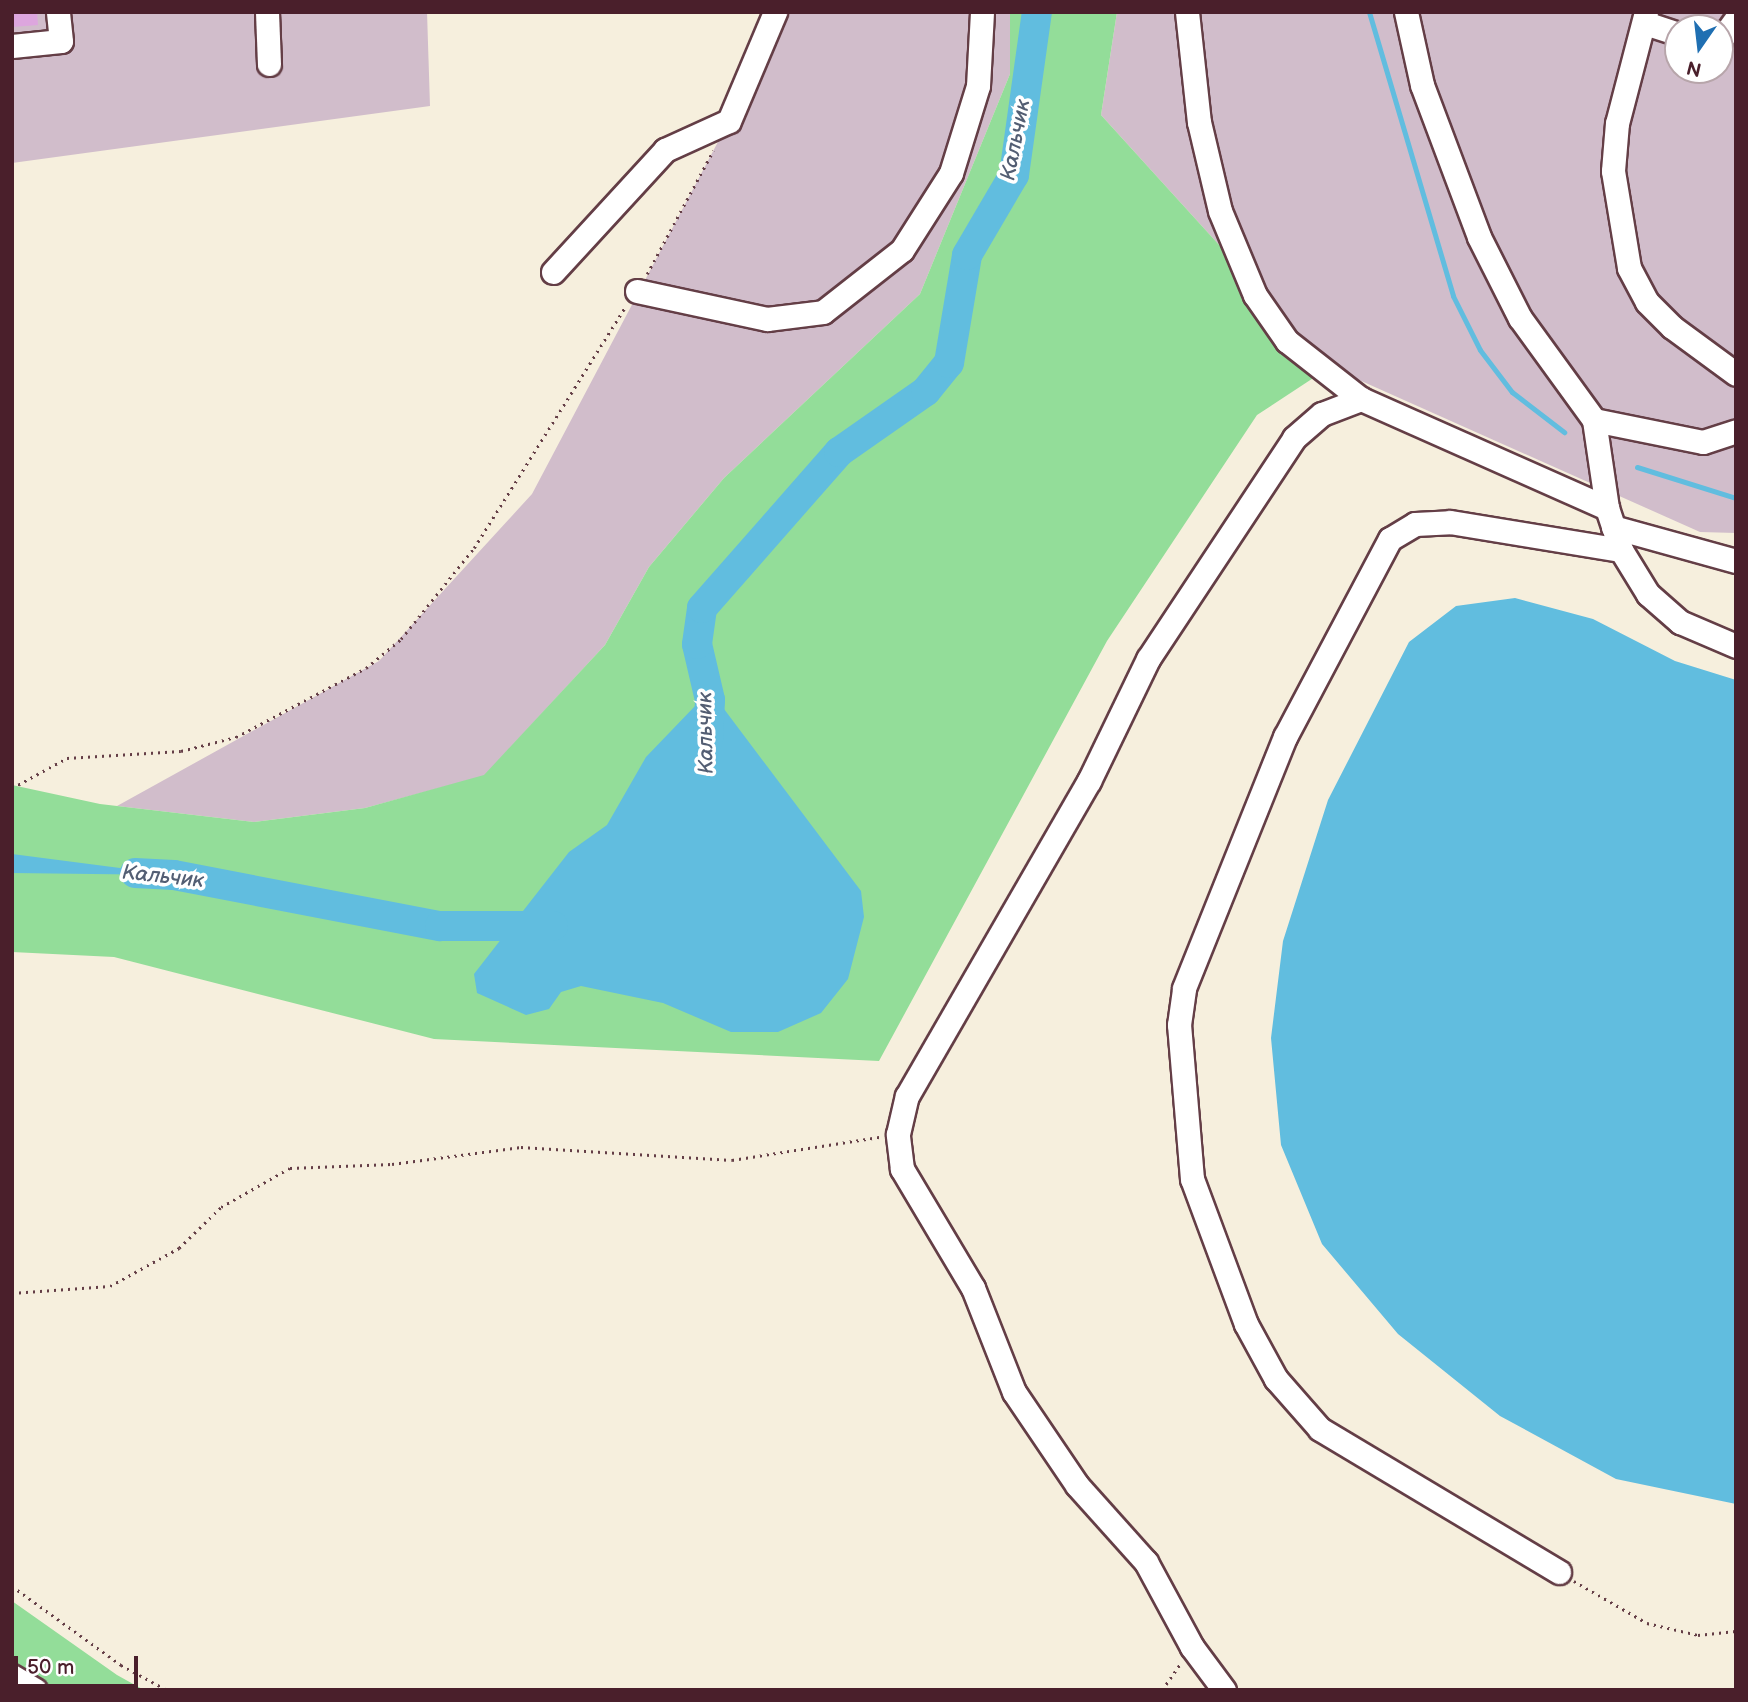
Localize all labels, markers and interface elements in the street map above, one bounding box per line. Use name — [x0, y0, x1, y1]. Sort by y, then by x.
north arrow — [1664, 14, 1734, 84]
text: N — [1685, 55, 1704, 81]
water label: Кальчик — [996, 97, 1036, 183]
water label: Кальчик — [693, 692, 719, 774]
water label: Кальчик — [121, 860, 205, 894]
scale bar — [18, 1642, 142, 1686]
text: 50 m — [27, 1655, 74, 1680]

